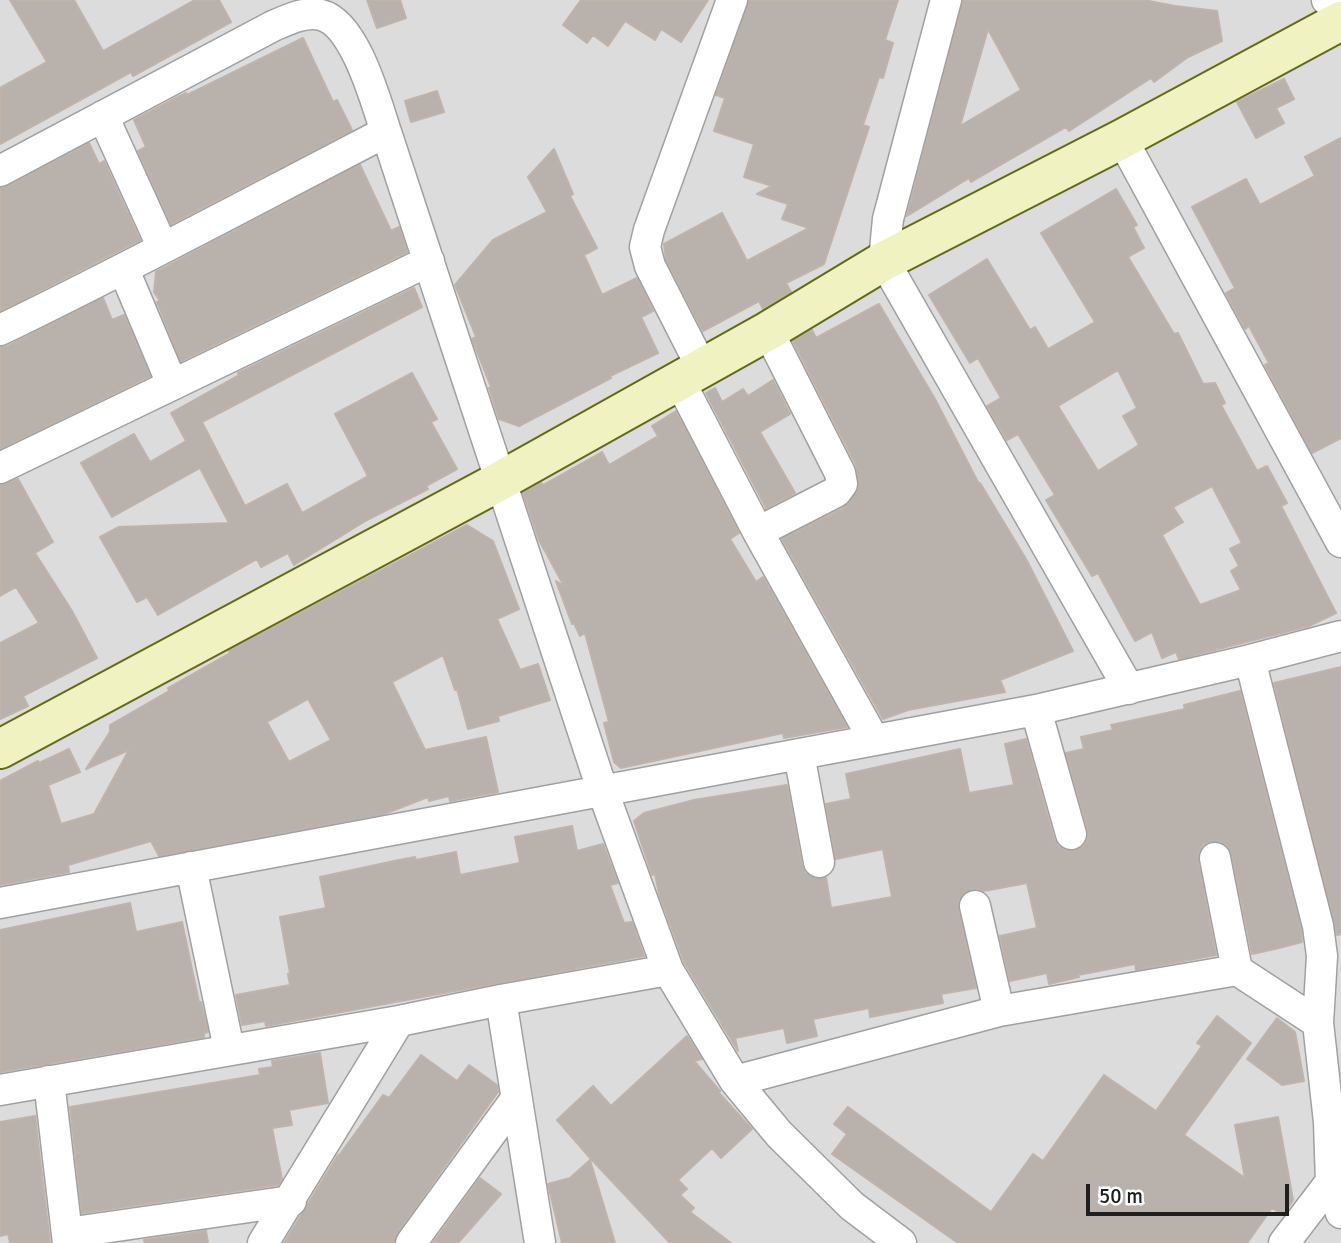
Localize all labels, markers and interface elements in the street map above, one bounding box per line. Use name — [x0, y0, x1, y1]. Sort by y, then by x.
scale bar — [1089, 1170, 1292, 1214]
text: 50 m — [1099, 1183, 1143, 1209]

